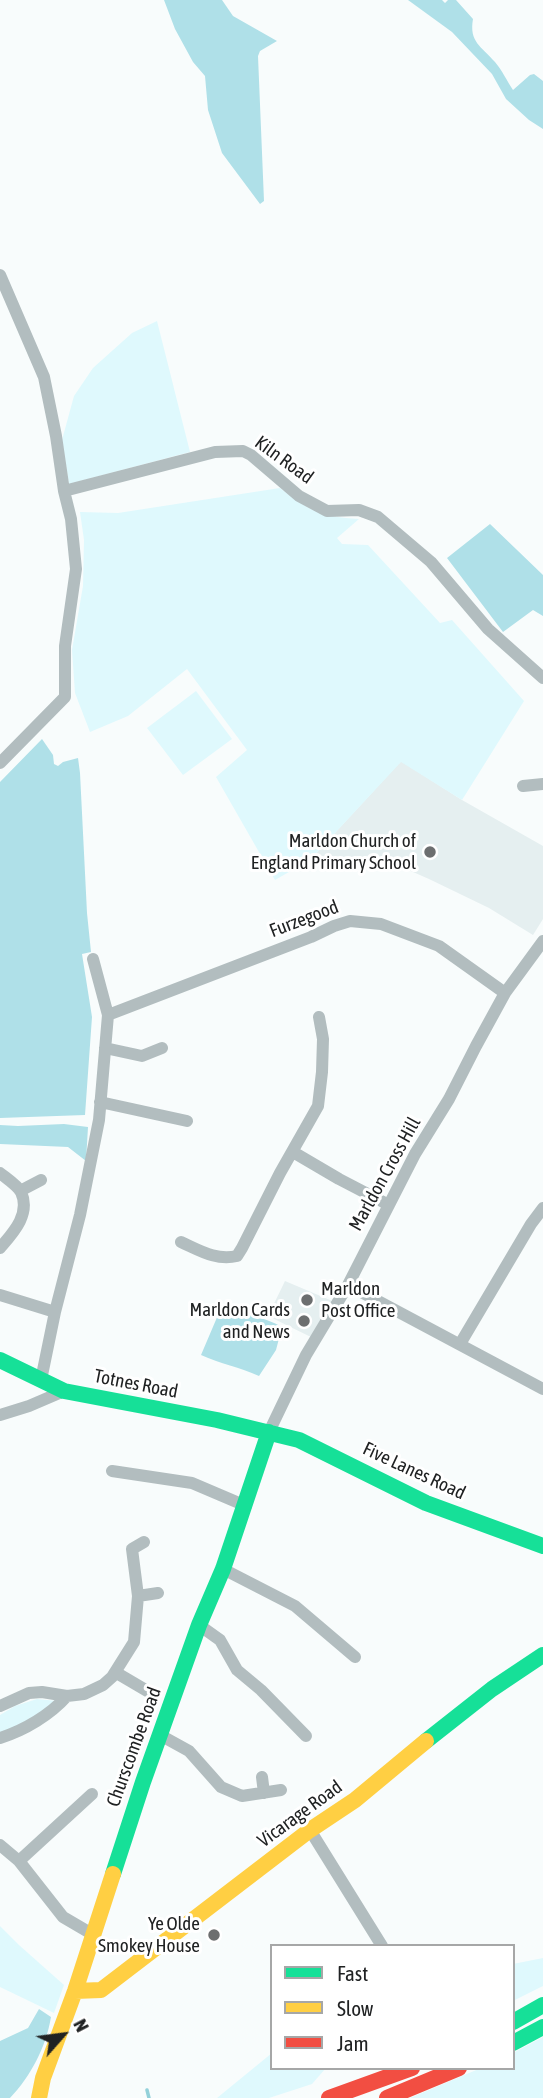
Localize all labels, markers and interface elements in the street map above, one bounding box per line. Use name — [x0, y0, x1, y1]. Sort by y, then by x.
street label: Kiln Road — [250, 431, 318, 489]
place label: Marldon Church of England Primary School — [251, 830, 416, 874]
marker: Marldon Church of England Primary School — [422, 844, 438, 860]
street label: Furzegood — [266, 895, 342, 943]
street label: Marldon Cross Hill — [344, 1113, 426, 1235]
place label: Marldon Post Office — [321, 1278, 395, 1322]
marker: Marldon Post Office — [299, 1292, 315, 1308]
place label: Marldon Cards and News — [190, 1299, 290, 1343]
marker: Marldon Cards and News — [296, 1313, 312, 1329]
street label: Totnes Road — [92, 1365, 180, 1403]
street label: Five Lanes Road — [359, 1437, 469, 1505]
street label: Churscombe Road — [102, 1684, 166, 1810]
street label: Vicarage Road — [253, 1776, 347, 1852]
place label: Ye Olde Smokey House — [98, 1913, 200, 1957]
marker: Ye Olde Smokey House — [206, 1927, 222, 1943]
legend — [270, 1944, 515, 2070]
text: Fast — [337, 1961, 368, 1985]
text: Slow — [337, 1996, 373, 2020]
north arrow — [28, 2000, 98, 2070]
text: N — [69, 2015, 94, 2035]
text: Jam — [337, 2031, 369, 2055]

